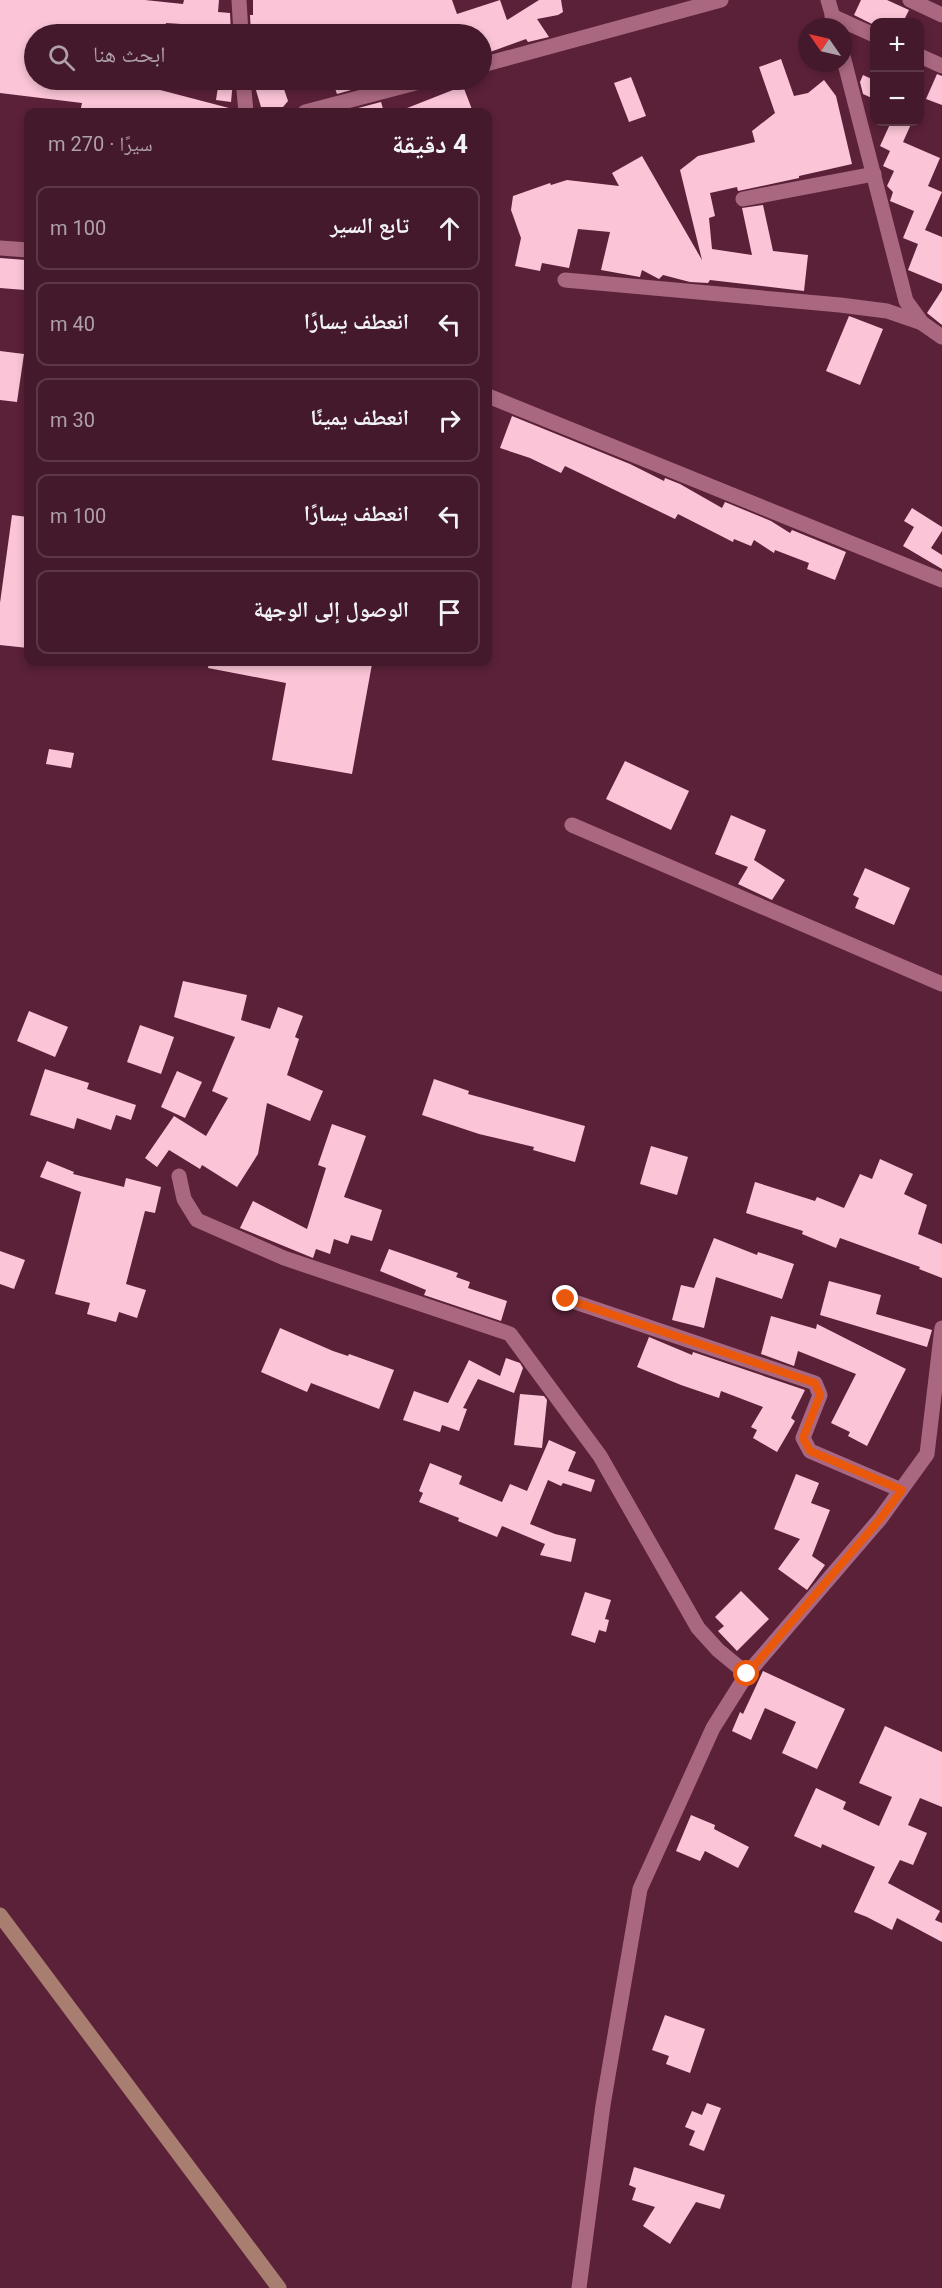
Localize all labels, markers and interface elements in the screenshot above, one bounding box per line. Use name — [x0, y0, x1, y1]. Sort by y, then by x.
north arrow — [798, 18, 852, 72]
map controls — [870, 18, 924, 126]
button: + — [870, 18, 924, 72]
search box — [24, 24, 492, 90]
icon: search — [45, 41, 78, 74]
text: ابحث هنا — [93, 42, 166, 67]
button: − — [870, 72, 924, 126]
text: 4 دقيقة — [392, 129, 468, 159]
text: سيرًا · 270 m — [48, 132, 153, 156]
icon: ahead — [433, 212, 466, 245]
text: تابع السير — [330, 213, 409, 238]
text: 100 m — [50, 216, 106, 240]
icon: left — [433, 308, 466, 341]
text: انعطف يسارًا — [304, 309, 409, 334]
text: 40 m — [50, 312, 95, 336]
icon: right — [433, 404, 466, 437]
text: انعطف يمينًا — [310, 405, 409, 430]
text: 30 m — [50, 408, 95, 432]
icon: left — [433, 500, 466, 533]
text: انعطف يسارًا — [304, 501, 409, 526]
text: 100 m — [50, 504, 106, 528]
icon: arrive — [433, 596, 466, 629]
text: الوصول إلى الوجهة — [253, 597, 409, 622]
route end — [552, 1285, 578, 1311]
route start — [733, 1660, 759, 1686]

